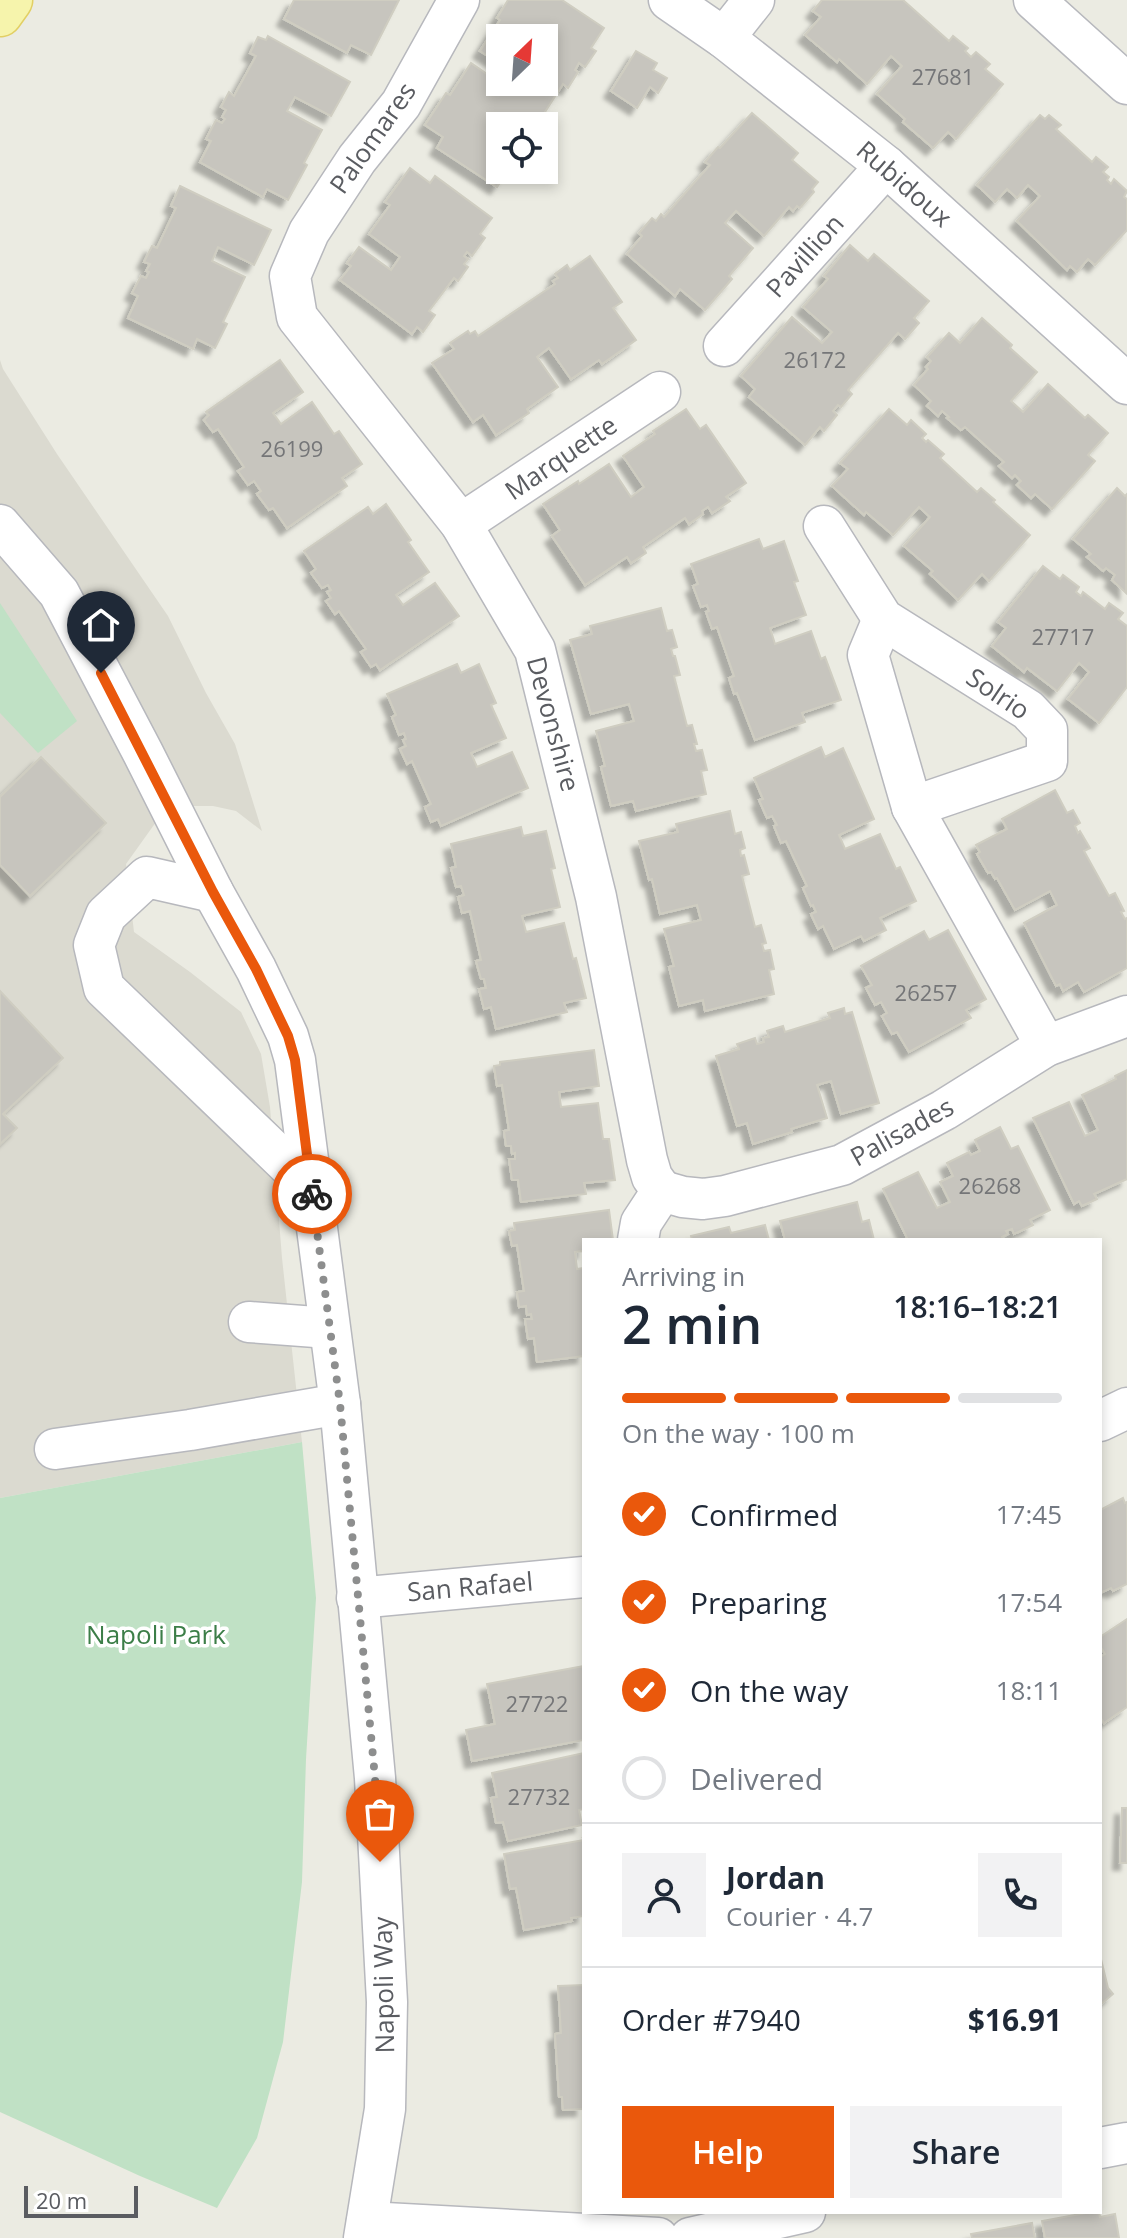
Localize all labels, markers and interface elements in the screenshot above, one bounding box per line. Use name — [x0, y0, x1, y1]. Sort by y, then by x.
north arrow — [486, 24, 558, 96]
map controls — [486, 24, 558, 184]
house number: 27681 — [912, 61, 974, 91]
street label: Palomares — [321, 74, 424, 200]
button: locate — [486, 112, 558, 184]
street label: Rubidoux — [849, 132, 960, 235]
street label: Pavillion — [757, 206, 851, 305]
house number: 26172 — [784, 344, 846, 374]
street label: Marquette — [497, 406, 624, 508]
house number: 26199 — [261, 433, 323, 463]
pin — [67, 591, 135, 673]
icon: home — [79, 603, 123, 647]
house number: 27717 — [1032, 621, 1094, 651]
street label: Devonshire — [519, 652, 589, 795]
street label: Solrio — [960, 659, 1037, 727]
house number: 26257 — [895, 977, 957, 1007]
street label: Palisades — [843, 1088, 960, 1174]
courier — [272, 1154, 352, 1234]
house number: 26268 — [959, 1170, 1021, 1200]
icon: bike — [290, 1172, 334, 1216]
text: Arriving in — [622, 1258, 745, 1294]
text: 18:16–18:21 — [893, 1286, 1062, 1327]
text: 2 min — [622, 1288, 762, 1359]
text: On the way · 100 m — [622, 1415, 855, 1451]
icon: check — [622, 1492, 666, 1536]
text: Confirmed — [690, 1494, 838, 1535]
text: 17:45 — [996, 1496, 1062, 1532]
street label: San Rafael — [405, 1563, 534, 1609]
icon: check — [622, 1580, 666, 1624]
text: Preparing — [690, 1582, 827, 1623]
text: 17:54 — [996, 1584, 1062, 1620]
park label: Napoli Park — [86, 1616, 226, 1652]
icon: check — [622, 1668, 666, 1712]
text: On the way — [690, 1670, 848, 1711]
text: 18:11 — [996, 1672, 1062, 1708]
house number: 27722 — [506, 1688, 568, 1718]
text: Delivered — [690, 1758, 823, 1799]
pin — [346, 1780, 414, 1862]
house number: 27732 — [508, 1781, 570, 1811]
icon: bag — [358, 1792, 402, 1836]
button: person — [622, 1853, 706, 1937]
button: phone — [978, 1853, 1062, 1937]
text: Jordan — [726, 1857, 825, 1898]
text: Courier · 4.7 — [726, 1898, 873, 1934]
street label: Napoli Way — [364, 1915, 402, 2054]
text: Order #7940 — [622, 1999, 801, 2040]
text: $16.91 — [968, 1999, 1062, 2040]
button: Help — [622, 2106, 834, 2198]
button: Share — [850, 2106, 1062, 2198]
scale bar — [24, 2182, 138, 2218]
text: 20 m — [36, 2185, 87, 2215]

